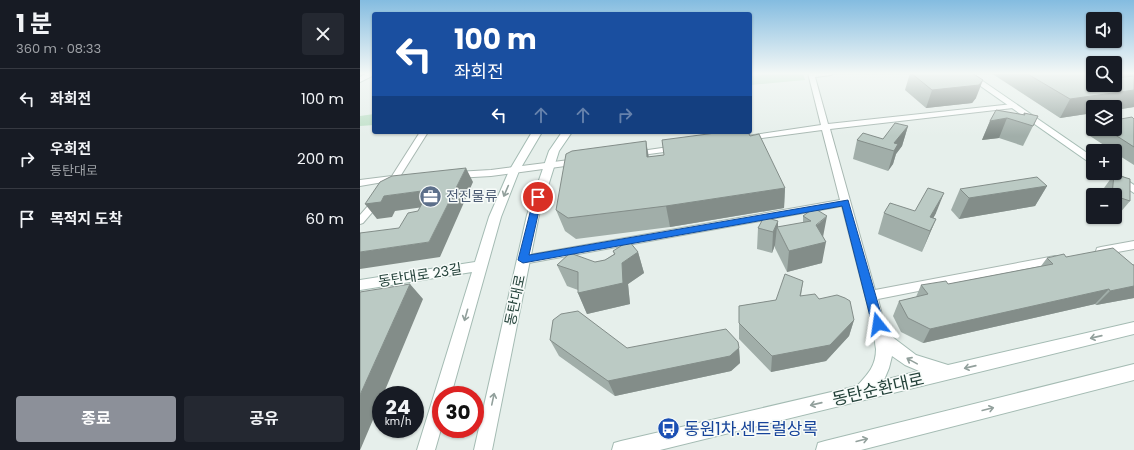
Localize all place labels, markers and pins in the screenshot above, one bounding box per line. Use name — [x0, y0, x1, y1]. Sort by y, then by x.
pin — [521, 180, 555, 214]
office icon: 전진물류 — [417, 183, 443, 209]
place label: 전진물류 — [446, 186, 498, 206]
bus stop icon: 동원1차.센트럴상록 — [655, 416, 681, 442]
place label: 동원1차.센트럴상록 — [684, 417, 818, 441]

